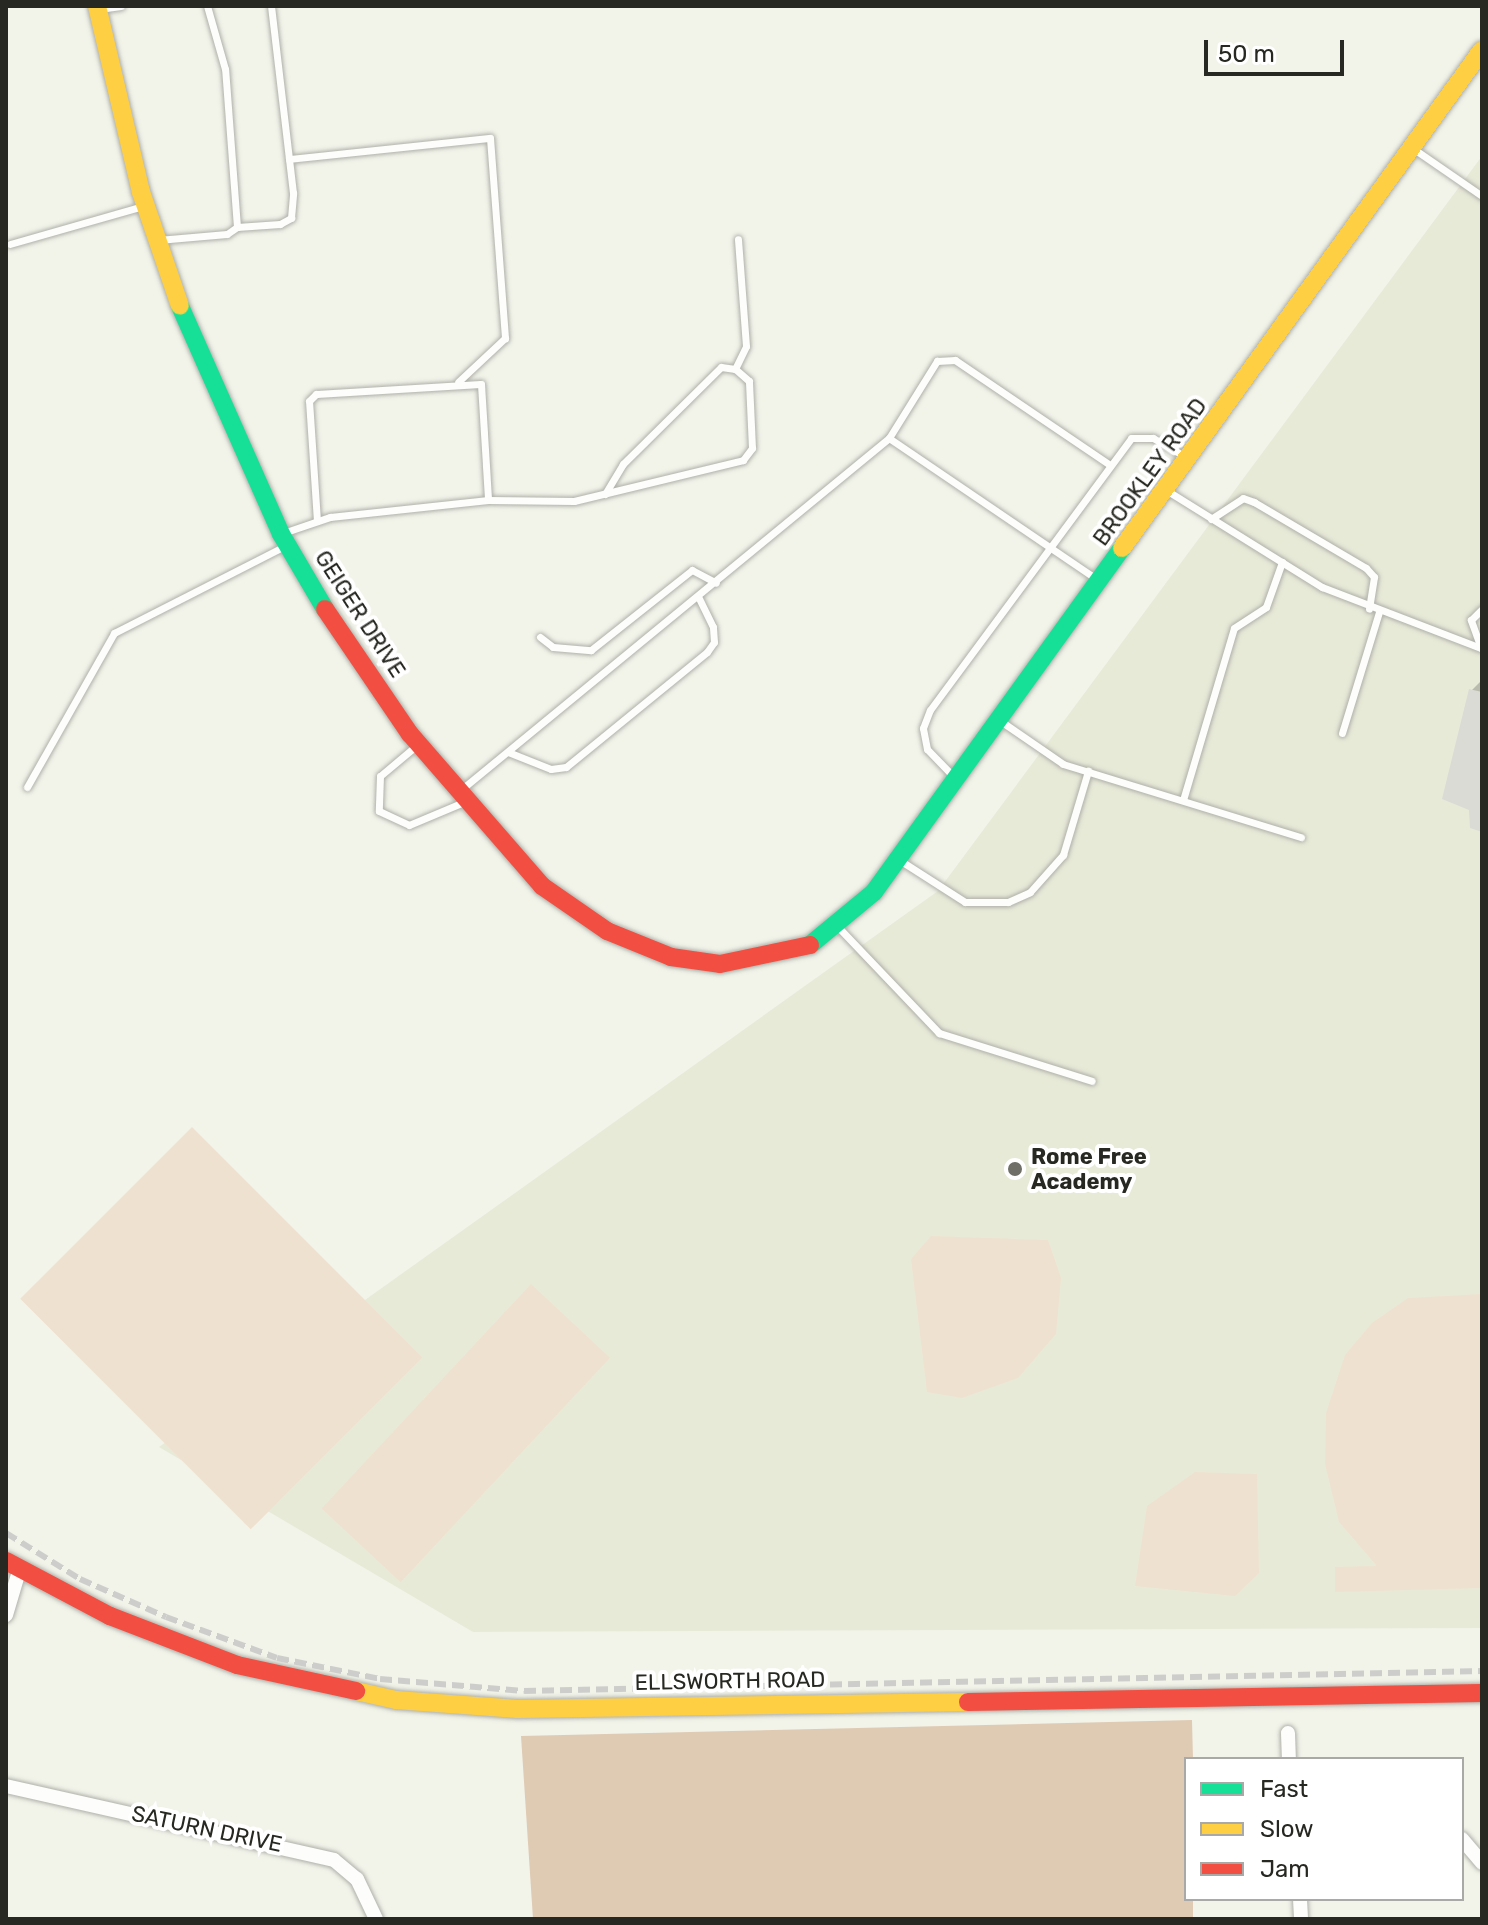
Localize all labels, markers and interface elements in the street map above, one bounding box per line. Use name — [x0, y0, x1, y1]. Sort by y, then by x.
scale bar — [1208, 24, 1348, 74]
text: 50 m — [1218, 40, 1275, 68]
street label: BROOKLEY ROAD — [1087, 393, 1213, 551]
street label: GEIGER DRIVE — [309, 546, 411, 682]
place label: Rome Free Academy — [1031, 1143, 1147, 1194]
marker: Rome Free Academy — [1006, 1160, 1024, 1178]
street label: ELLSWORTH ROAD — [634, 1666, 826, 1696]
legend — [1184, 1757, 1464, 1901]
text: Fast — [1260, 1775, 1308, 1803]
street label: SATURN DRIVE — [129, 1800, 285, 1858]
text: Slow — [1260, 1815, 1313, 1843]
text: Jam — [1260, 1855, 1310, 1883]

